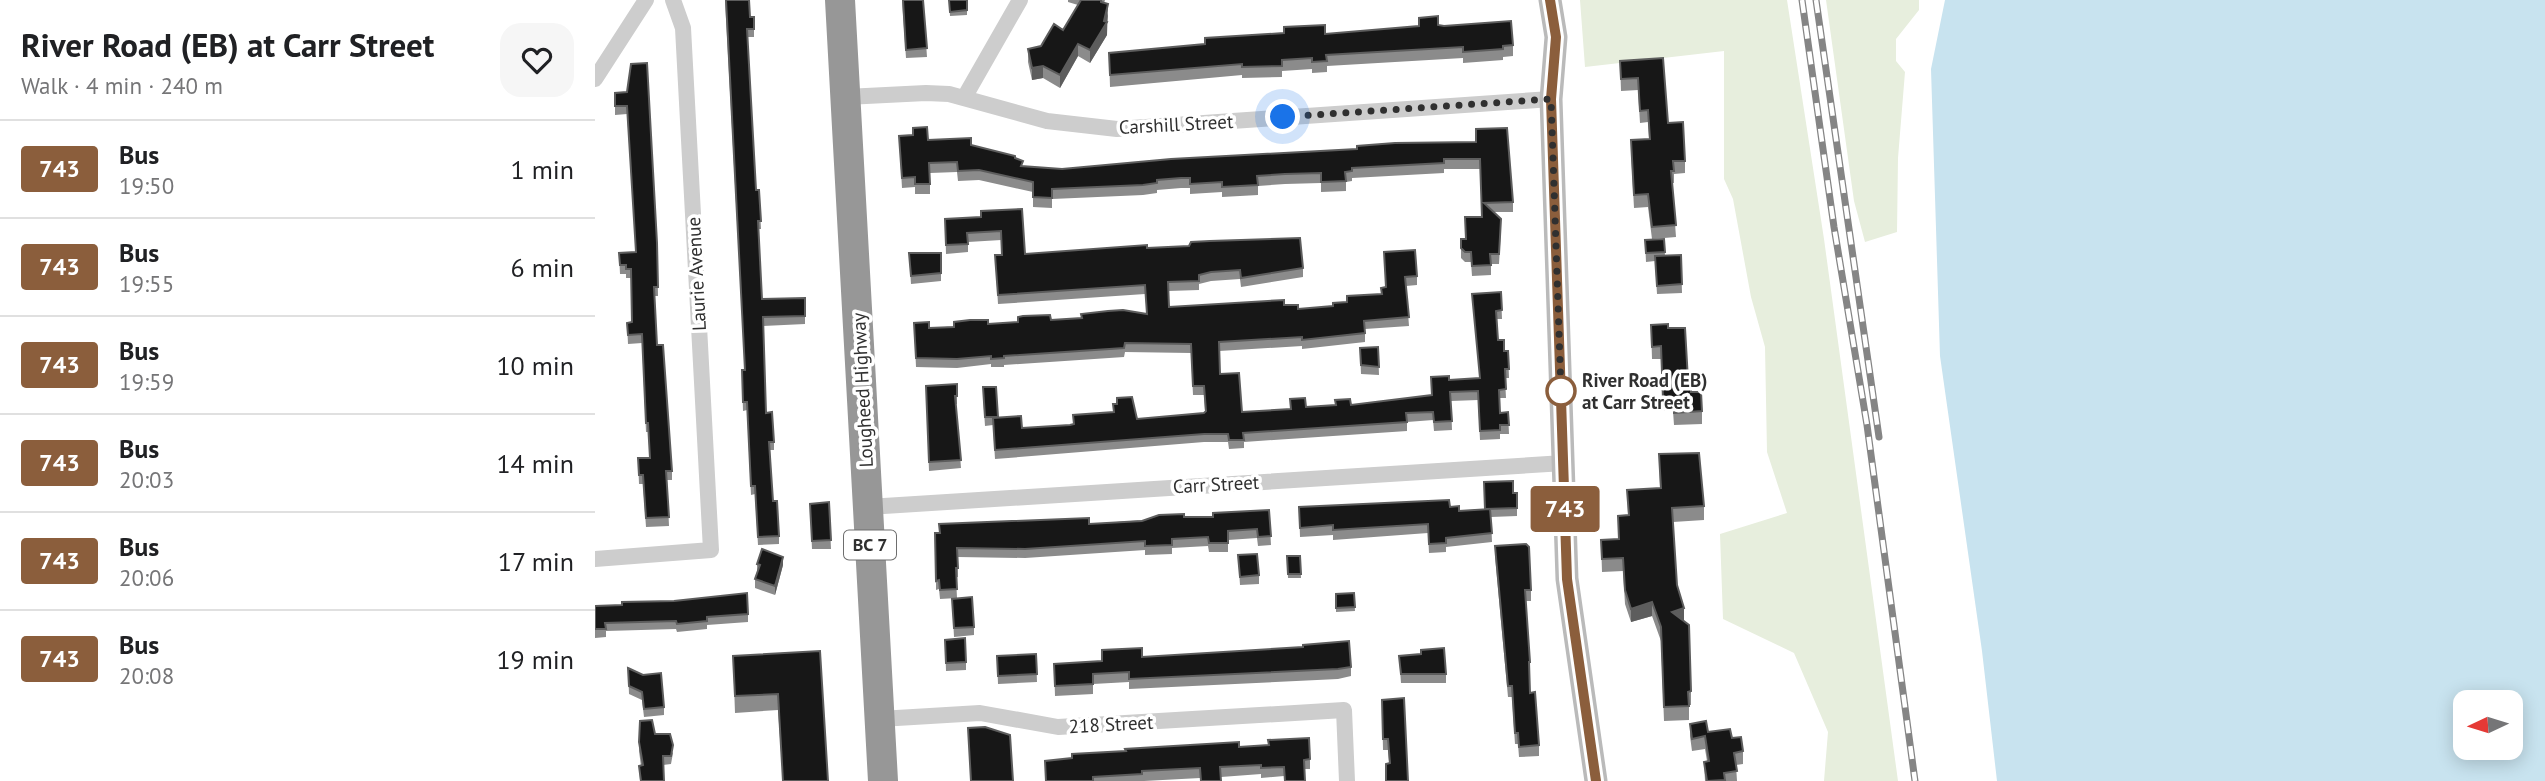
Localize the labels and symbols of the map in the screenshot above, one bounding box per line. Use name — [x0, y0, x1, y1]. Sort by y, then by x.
your location — [1265, 99, 1300, 134]
street label: Carshill Street — [1118, 109, 1234, 139]
street label: Laurie Avenue — [681, 216, 711, 332]
street label: Lougheed Highway — [846, 312, 878, 468]
place label: River Road (EB) at Carr Street — [1582, 368, 1707, 414]
marker: River Road (EB) at Carr Street — [1546, 376, 1576, 406]
street label: Carr Street — [1172, 470, 1260, 498]
line badge: 743 — [1525, 486, 1605, 532]
road number: BC 7 — [844, 530, 896, 560]
north arrow — [2453, 690, 2523, 760]
street label: 218 Street — [1068, 710, 1154, 738]

